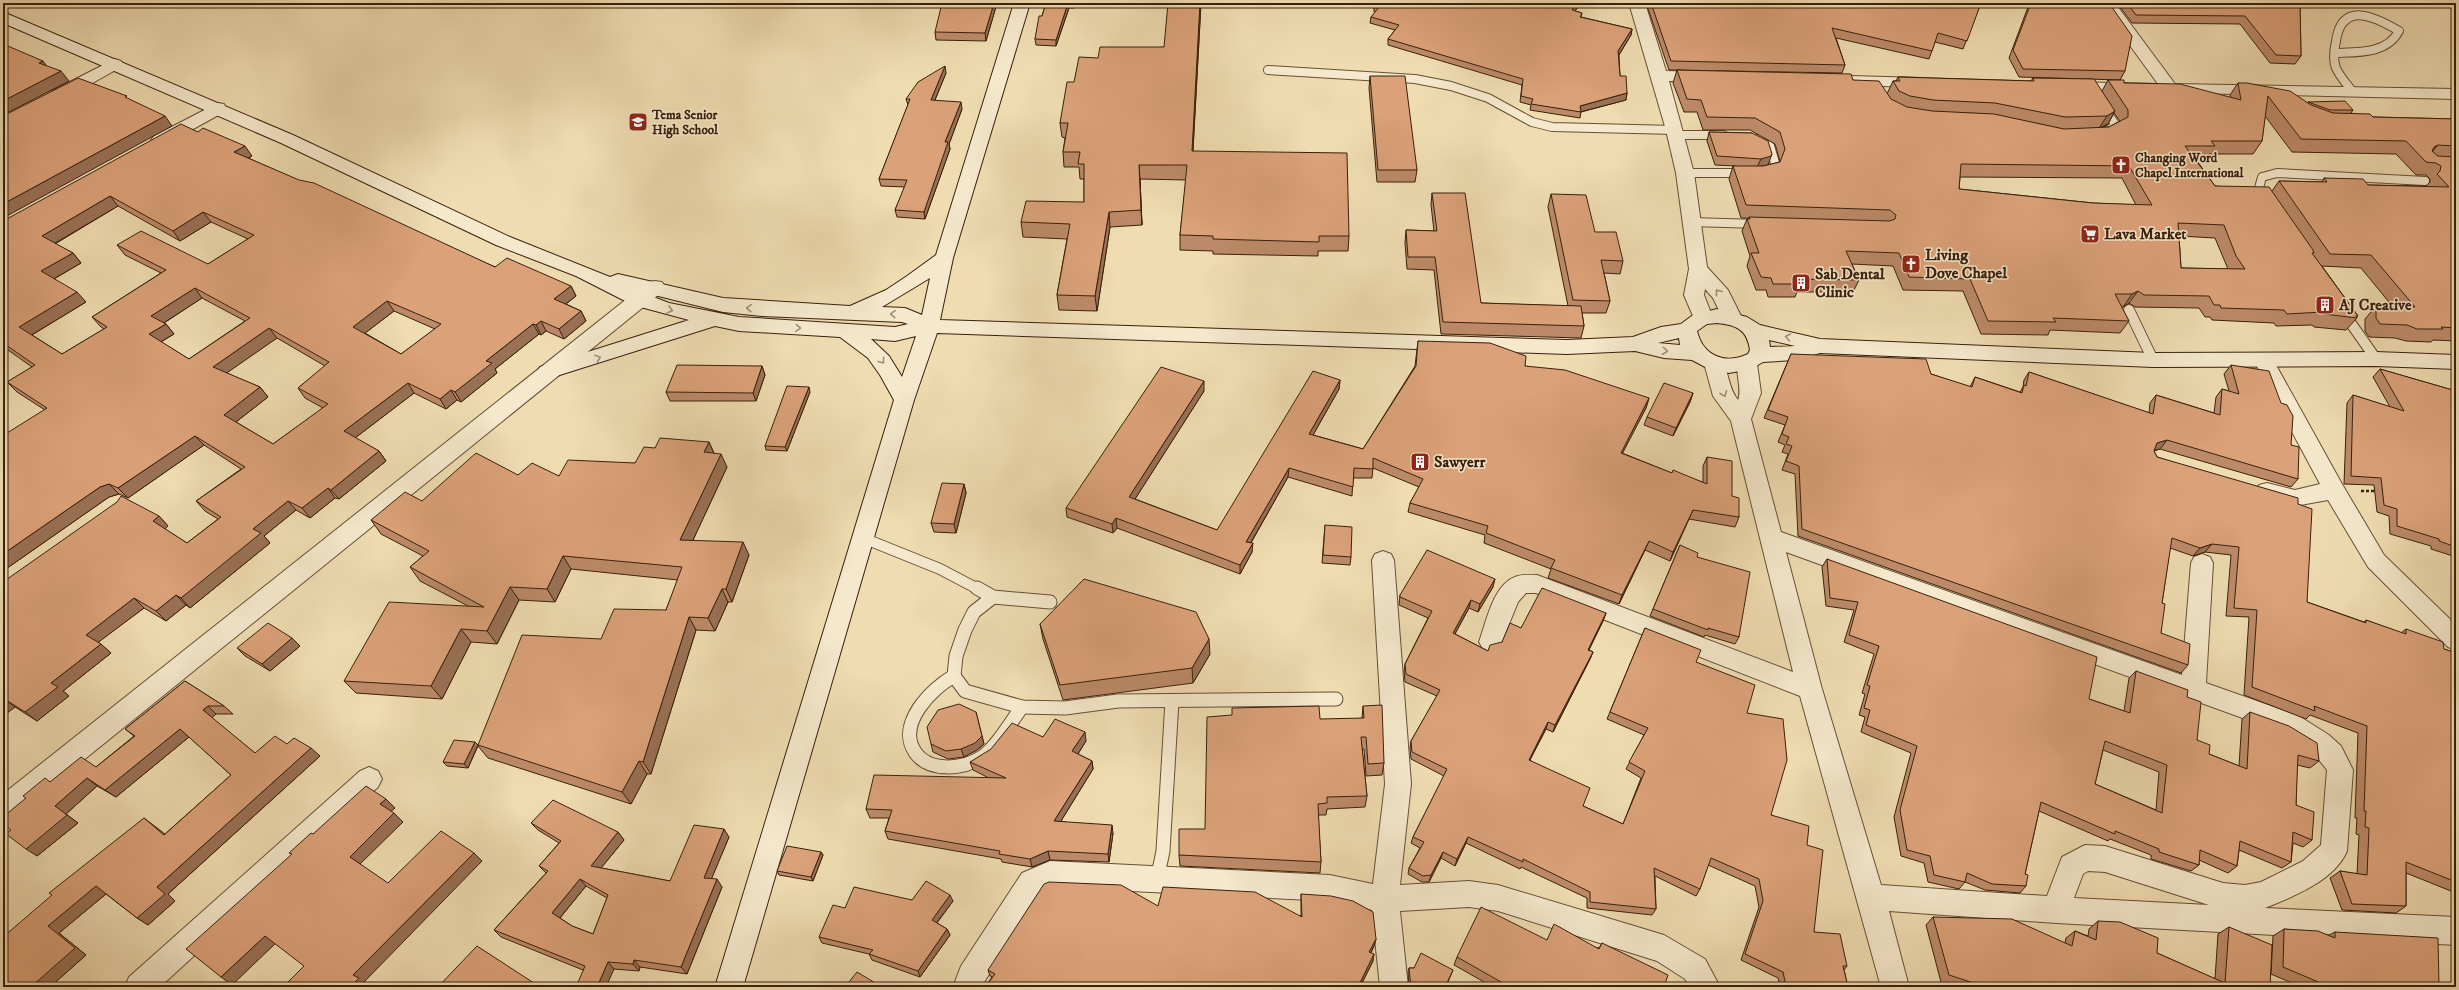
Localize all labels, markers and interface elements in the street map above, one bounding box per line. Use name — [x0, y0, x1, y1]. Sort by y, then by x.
place label: Tema Senior High School — [651, 107, 719, 139]
school or university icon: Tema Senior High School — [627, 111, 649, 133]
place label: Changing Word Chapel International — [2135, 150, 2245, 182]
church icon: Changing Word Chapel International — [2110, 154, 2132, 176]
supermarket icon: Lava Market — [2079, 223, 2101, 245]
place label: Lava Market — [2104, 224, 2187, 244]
place label: Living Dove Chapel — [1925, 245, 2008, 283]
church icon: Living Dove Chapel — [1900, 253, 1922, 275]
place label: Sab Dental Clinic — [1815, 264, 1886, 302]
building icon: Sab Dental Clinic — [1790, 272, 1812, 294]
one-way arrow — [1715, 289, 1722, 296]
building icon: AJ Creative — [2314, 294, 2336, 316]
place label: AJ Creative — [2338, 295, 2412, 315]
one-way arrow — [746, 304, 752, 313]
one-way arrow — [666, 305, 673, 314]
one-way arrow — [890, 310, 896, 318]
one-way arrow — [795, 323, 801, 332]
one-way arrow — [1785, 333, 1791, 342]
one-way arrow — [1662, 346, 1668, 355]
one-way arrow — [595, 354, 602, 362]
one-way arrow — [877, 357, 885, 364]
one-way arrow — [1719, 390, 1727, 397]
building icon: Sawyerr — [1409, 451, 1431, 473]
place label: Sawyerr — [1434, 452, 1487, 472]

